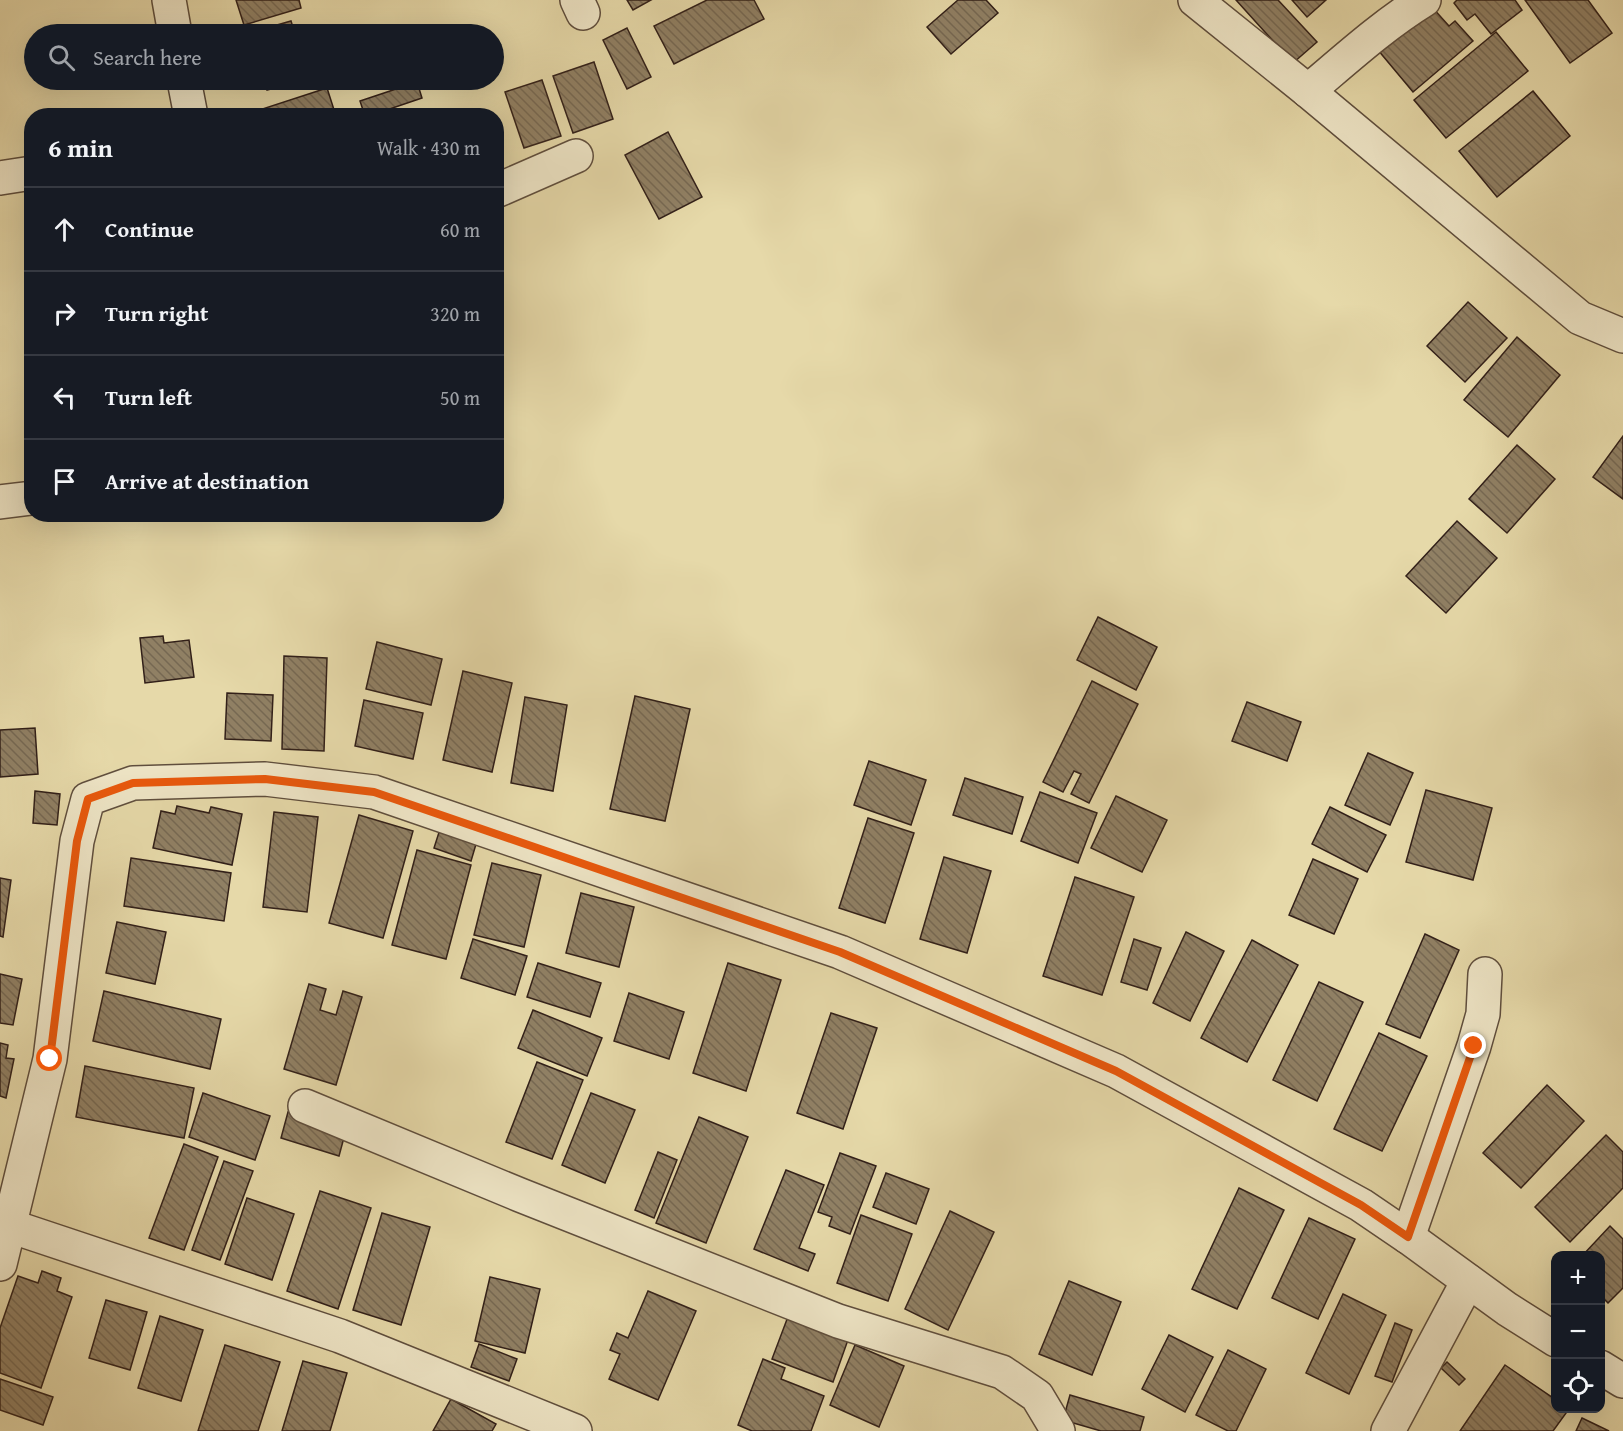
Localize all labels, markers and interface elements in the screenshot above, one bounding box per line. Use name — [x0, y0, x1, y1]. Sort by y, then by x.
search box — [24, 24, 504, 90]
icon: search — [45, 41, 78, 74]
text: Search here — [93, 41, 202, 73]
text: 6 min — [48, 128, 113, 167]
text: Walk · 430 m — [377, 133, 480, 162]
icon: ahead — [48, 213, 81, 246]
text: Continue — [105, 213, 194, 245]
text: 60 m — [440, 215, 480, 244]
icon: right — [48, 297, 81, 330]
text: Turn right — [105, 297, 208, 329]
text: 320 m — [430, 299, 480, 328]
icon: left — [48, 381, 81, 414]
text: Turn left — [105, 381, 192, 413]
text: 50 m — [440, 383, 480, 412]
icon: arrive — [48, 465, 81, 498]
text: Arrive at destination — [105, 465, 309, 497]
route end — [1460, 1032, 1486, 1058]
route start — [36, 1045, 62, 1071]
map controls — [1551, 1251, 1605, 1413]
button: + — [1551, 1251, 1605, 1305]
button: − — [1551, 1305, 1605, 1359]
button: locate — [1551, 1359, 1605, 1413]

